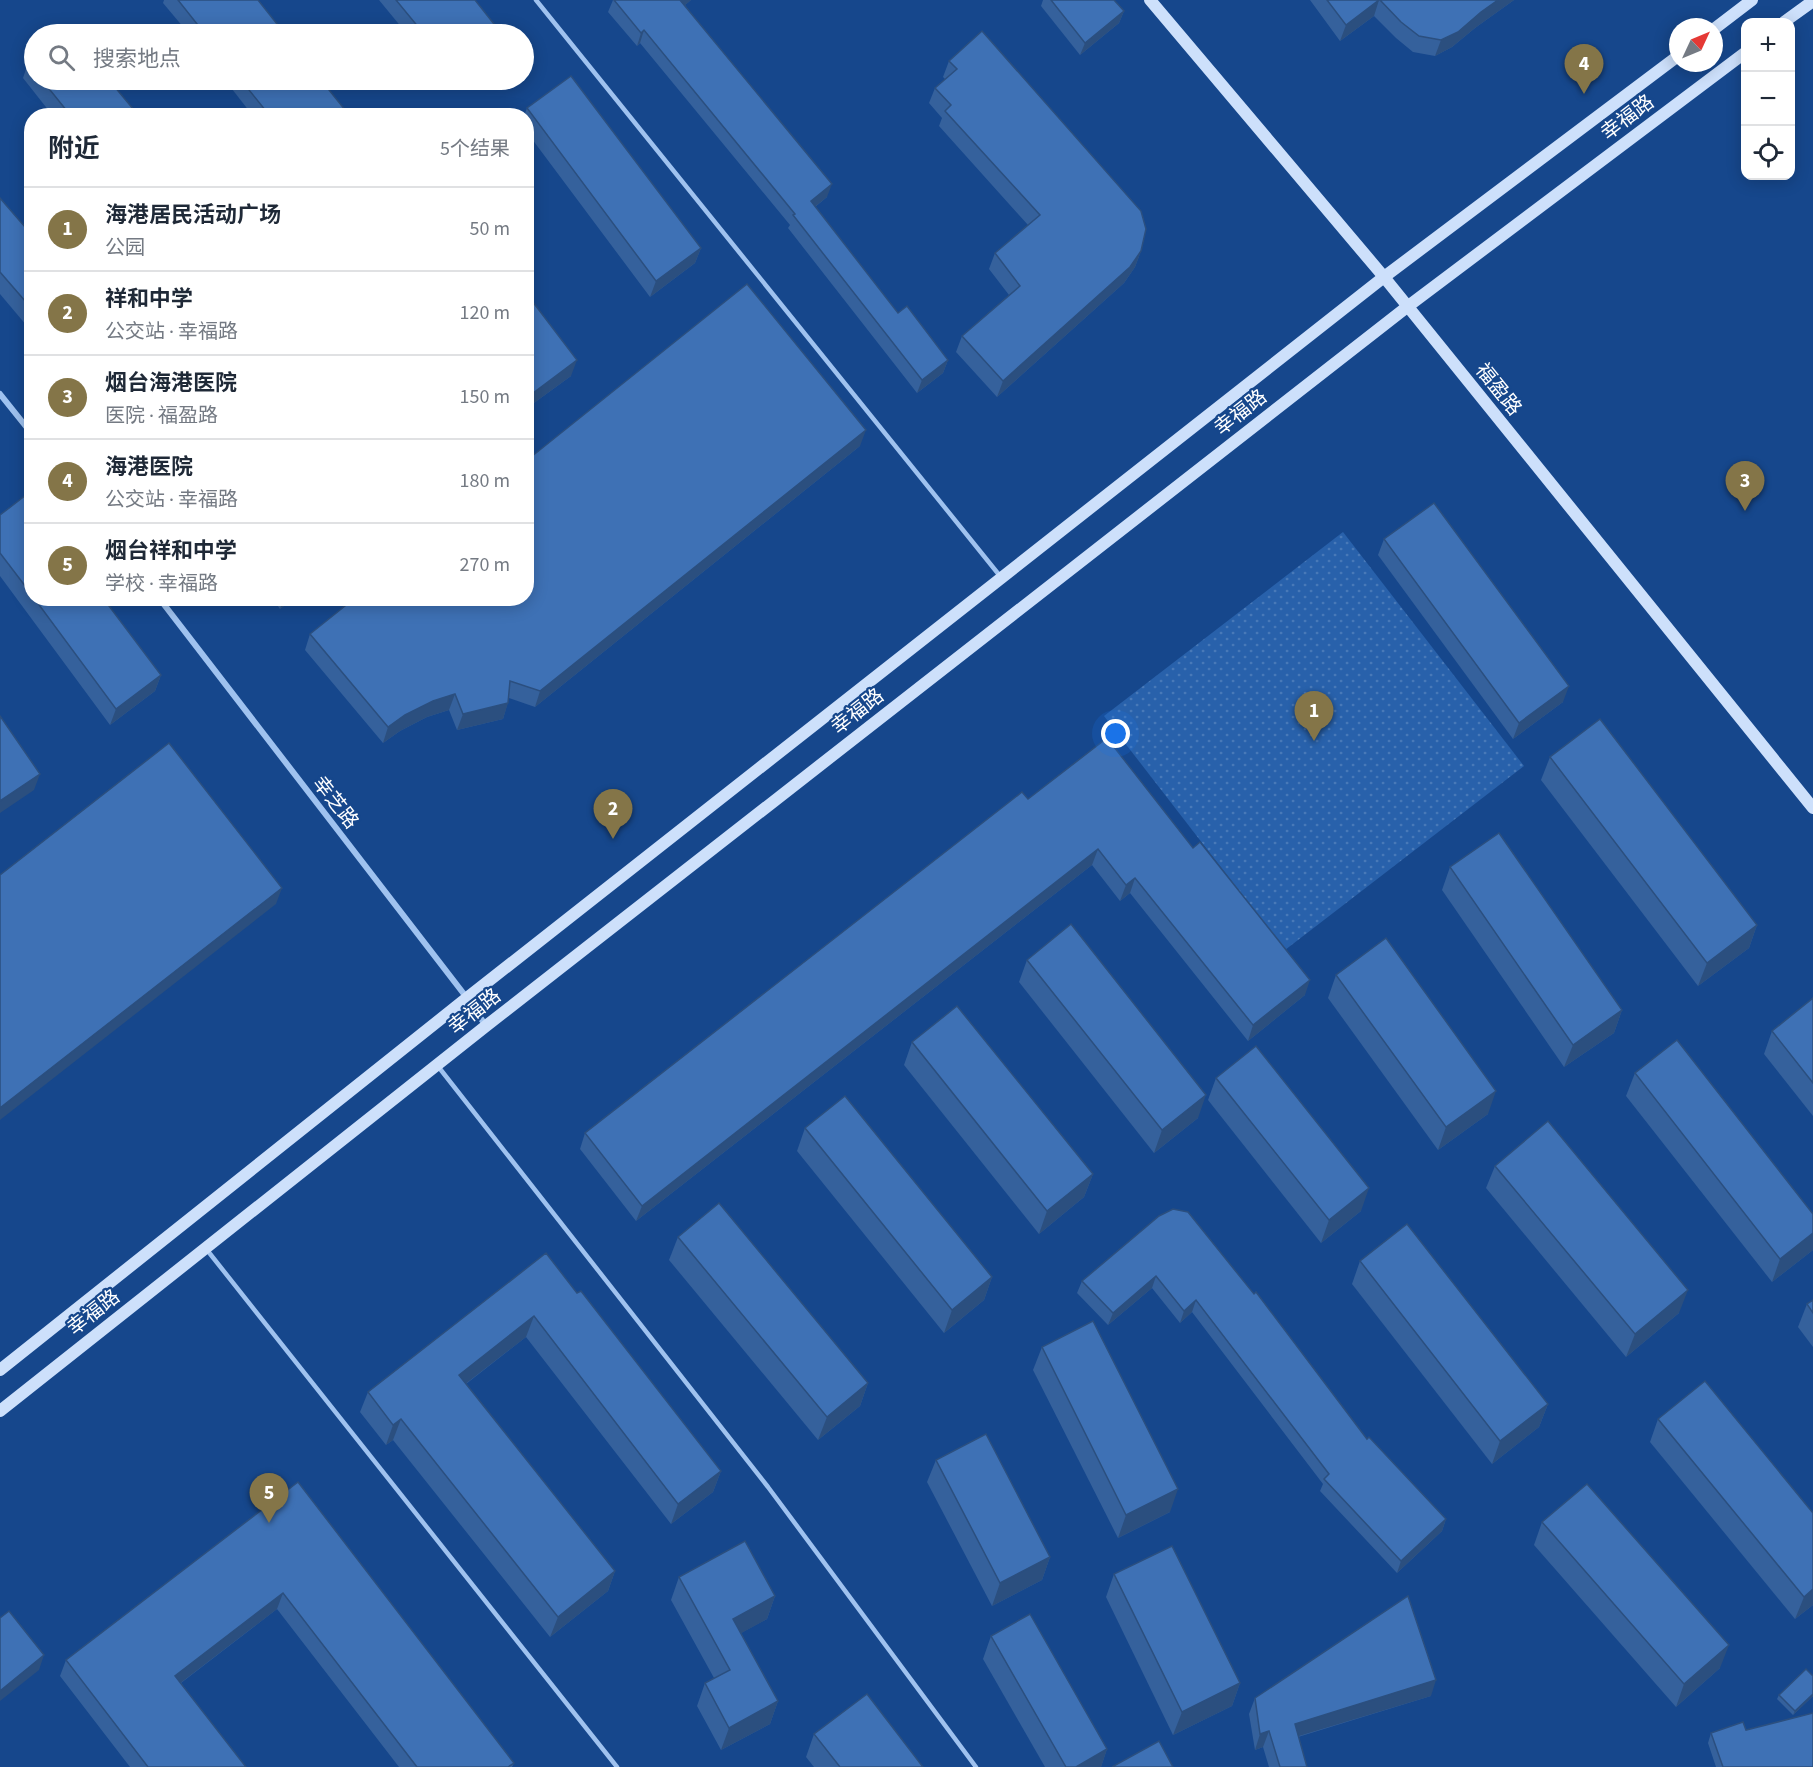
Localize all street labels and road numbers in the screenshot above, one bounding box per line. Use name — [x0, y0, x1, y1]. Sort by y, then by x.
street label: 幸福路 — [1595, 89, 1660, 147]
street label: 福盈路 — [1468, 358, 1528, 422]
street label: 幸福路 — [1208, 383, 1273, 442]
street label: 幸福路 — [825, 682, 890, 741]
street label: 幸芝路 — [306, 770, 365, 835]
street label: 幸福路 — [442, 982, 507, 1041]
street label: 幸福路 — [61, 1283, 126, 1342]

